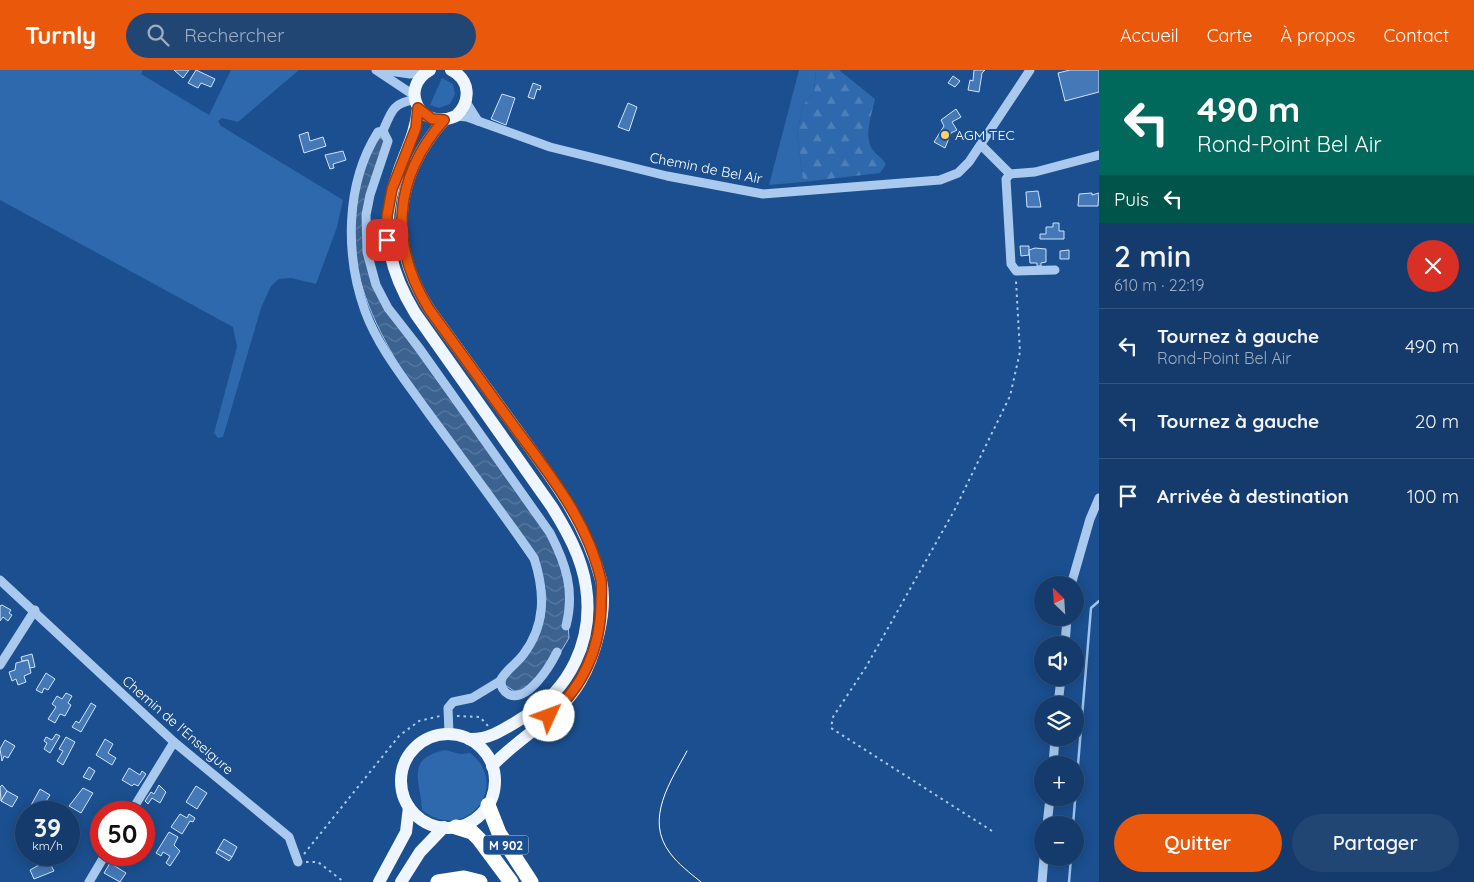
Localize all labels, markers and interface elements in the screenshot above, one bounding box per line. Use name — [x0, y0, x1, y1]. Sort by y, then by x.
search box — [126, 13, 476, 58]
text: Turnly — [25, 20, 96, 50]
icon: search — [144, 21, 172, 49]
text: Rechercher — [184, 23, 285, 47]
text: Accueil — [1120, 24, 1179, 47]
text: Carte — [1207, 24, 1252, 47]
text: À propos — [1280, 24, 1356, 47]
text: Contact — [1384, 24, 1449, 47]
text: 490 m — [1197, 87, 1300, 131]
icon: left — [1114, 90, 1179, 155]
place label: AGM TEC — [955, 126, 1015, 144]
marker: AGM TEC — [939, 129, 951, 141]
text: Rond-Point Bel Air — [1197, 130, 1382, 158]
street label: Chemin de Bel Air — [648, 148, 764, 188]
icon: left — [1159, 185, 1187, 213]
text: Puis — [1114, 187, 1149, 211]
pin — [366, 219, 408, 261]
icon: arrive — [373, 226, 401, 254]
text: 2 min — [1114, 237, 1191, 275]
button: close — [1407, 240, 1459, 292]
text: 610 m · 22:19 — [1114, 275, 1204, 295]
text: Tournez à gauche — [1157, 324, 1319, 348]
icon: left — [1114, 332, 1142, 360]
text: 490 m — [1405, 334, 1459, 358]
text: Rond-Point Bel Air — [1157, 348, 1291, 368]
icon: left — [1114, 407, 1142, 435]
text: Tournez à gauche — [1157, 409, 1319, 433]
text: 20 m — [1415, 409, 1459, 433]
icon: arrive — [1114, 482, 1142, 510]
text: Arrivée à destination — [1157, 484, 1349, 508]
text: 100 m — [1407, 484, 1459, 508]
north arrow — [1034, 576, 1084, 626]
map controls — [1034, 576, 1084, 866]
button: sound — [1034, 636, 1084, 686]
street label: Chemin de l'Enseigure — [119, 672, 238, 778]
position arrow — [522, 689, 574, 741]
button: layers — [1034, 696, 1084, 746]
button: + — [1034, 756, 1084, 806]
speed limit sign: 50 — [90, 801, 155, 866]
text: 39 — [34, 812, 61, 843]
button: Quitter — [1114, 814, 1282, 872]
button: Partager — [1292, 814, 1459, 872]
button: − — [1034, 816, 1084, 866]
road number: M 902 — [484, 836, 528, 854]
text: km/h — [32, 838, 63, 853]

